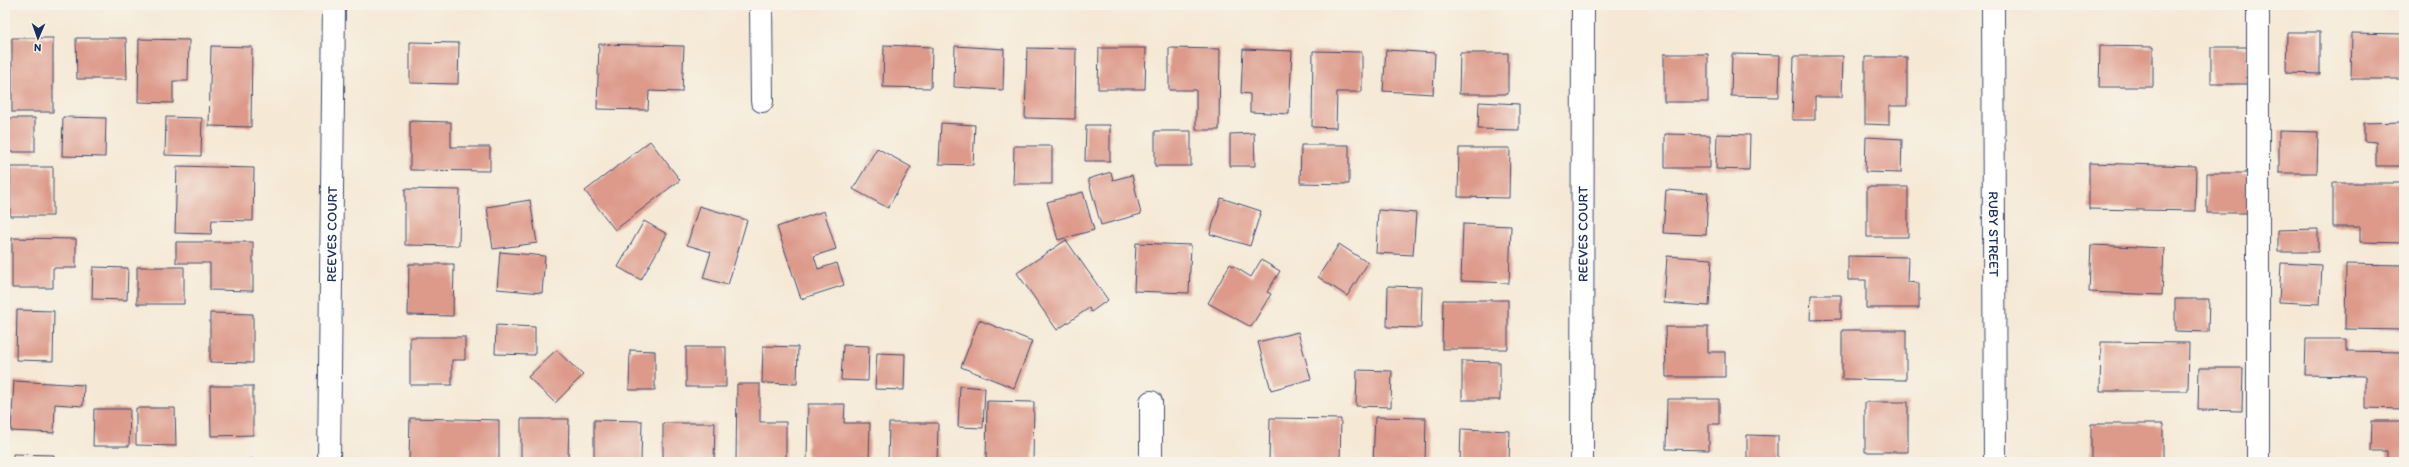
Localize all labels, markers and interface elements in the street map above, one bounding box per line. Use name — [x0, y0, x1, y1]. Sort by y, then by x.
north arrow — [18, 18, 58, 58]
text: N — [34, 41, 42, 54]
street label: REEVES COURT — [323, 186, 341, 282]
street label: REEVES COURT — [1574, 186, 1592, 282]
street label: RUBY STREET — [1985, 191, 2002, 277]

